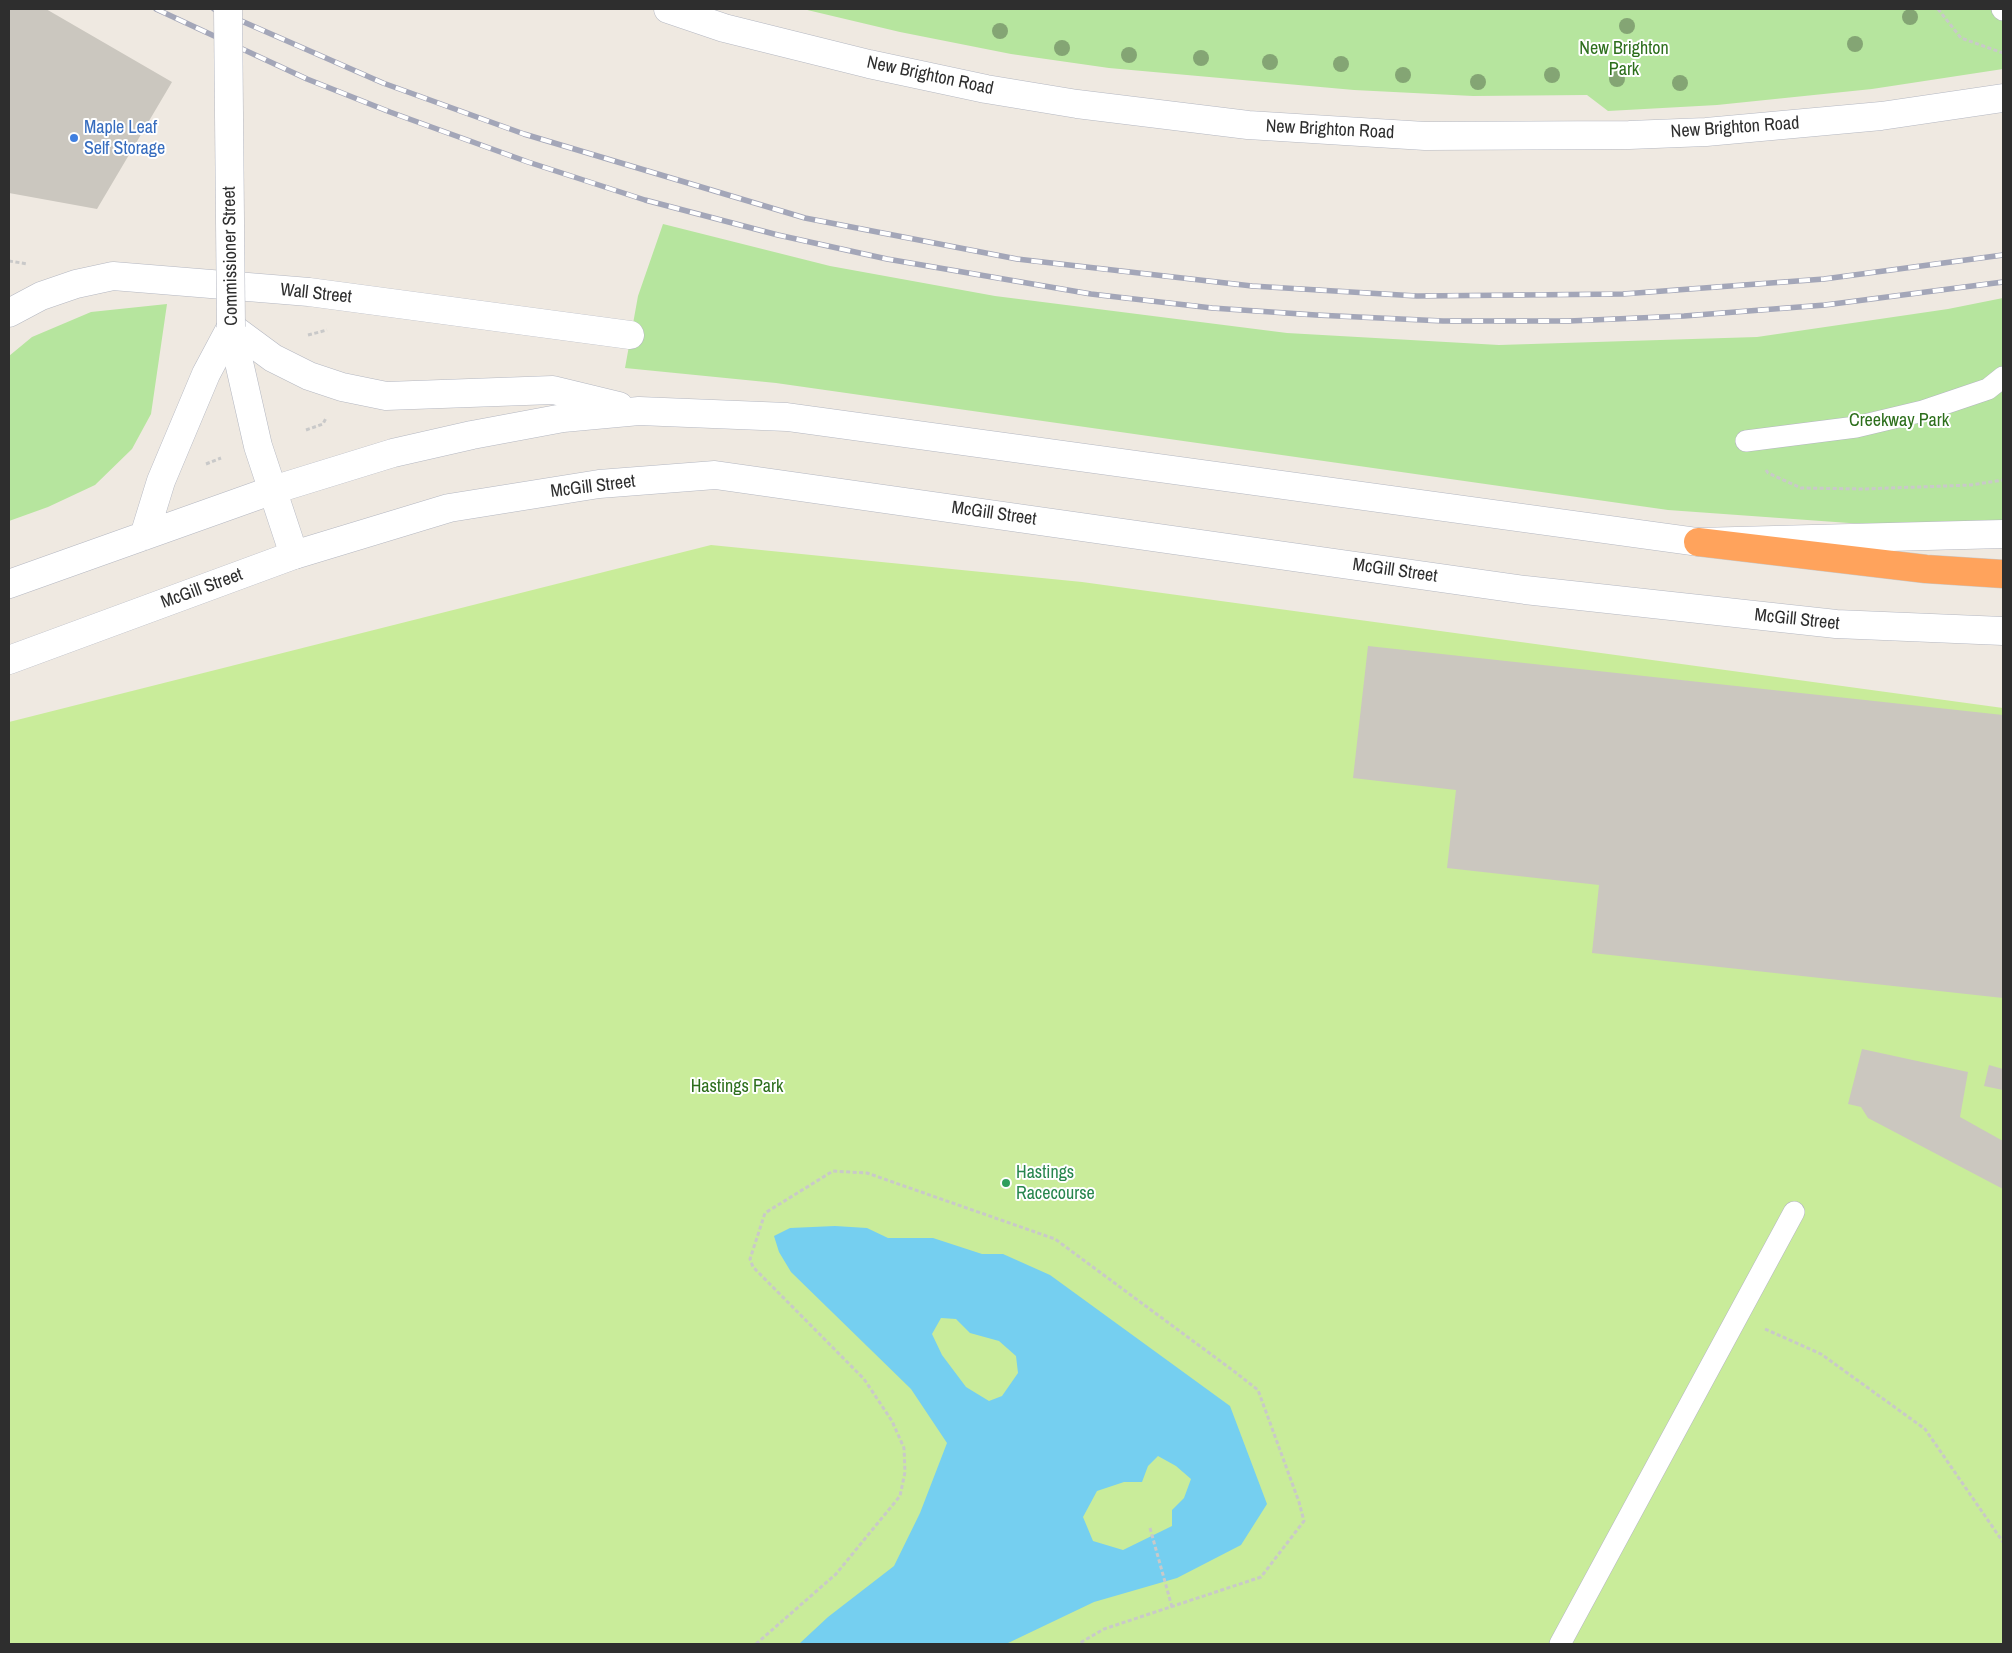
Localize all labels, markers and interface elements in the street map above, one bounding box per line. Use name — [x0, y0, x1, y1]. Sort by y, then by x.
park label: New Brighton Park — [1579, 38, 1669, 80]
street label: New Brighton Road — [865, 52, 995, 100]
street label: New Brighton Road — [1670, 113, 1800, 143]
street label: New Brighton Road — [1265, 116, 1395, 144]
place label: Maple Leaf Self Storage — [84, 117, 165, 160]
marker: Maple Leaf Self Storage — [68, 132, 80, 144]
street label: Commissioner Street — [219, 186, 243, 326]
street label: Wall Street — [279, 280, 353, 308]
park label: Creekway Park — [1849, 410, 1949, 432]
street label: McGill Street — [549, 471, 637, 503]
street label: McGill Street — [950, 497, 1038, 531]
street label: McGill Street — [1351, 554, 1439, 588]
street label: McGill Street — [158, 564, 246, 614]
street label: McGill Street — [1753, 605, 1841, 635]
park label: Hastings Park — [691, 1076, 783, 1098]
place label: Hastings Racecourse — [1016, 1162, 1095, 1204]
marker: Hastings Racecourse — [1000, 1177, 1012, 1189]

